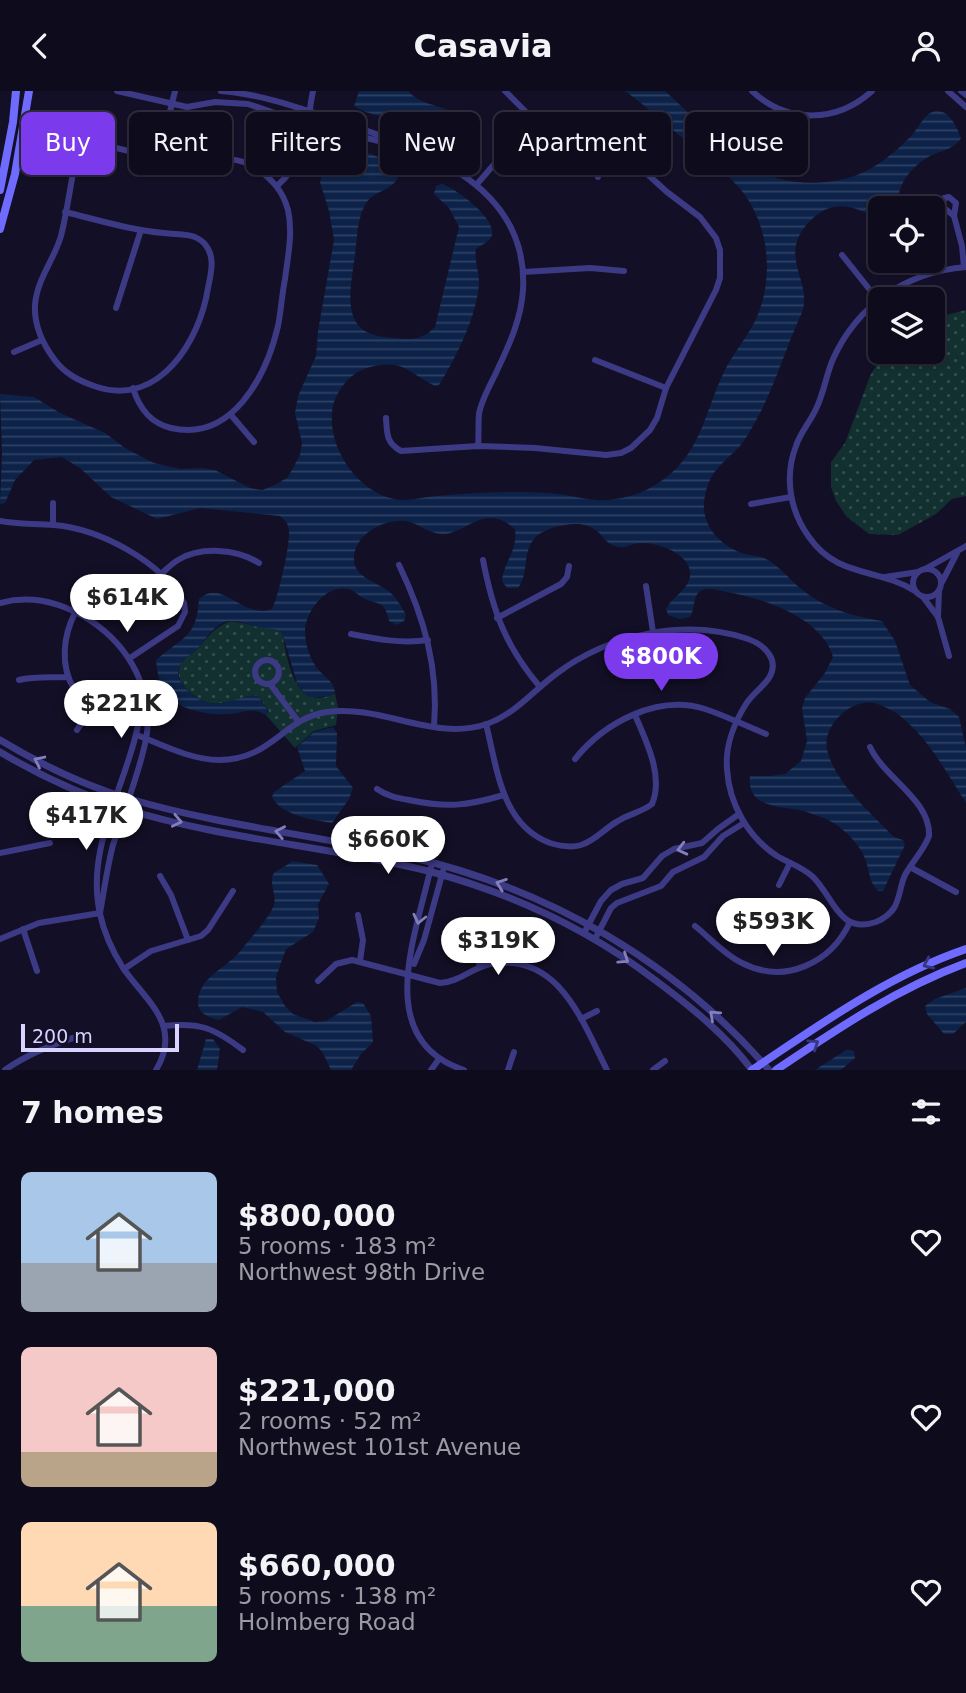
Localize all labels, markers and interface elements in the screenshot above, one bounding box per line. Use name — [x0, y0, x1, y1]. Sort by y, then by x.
icon: back — [21, 27, 59, 65]
text: Casavia — [413, 27, 553, 65]
icon: person — [907, 27, 945, 65]
chip: Buy — [21, 112, 115, 175]
chip: Rent — [129, 112, 232, 175]
chip: Filters — [246, 112, 366, 175]
chip: New — [380, 112, 480, 175]
chip: Apartment — [494, 112, 671, 175]
chip: House — [685, 112, 808, 175]
map controls — [868, 196, 945, 364]
button: locate — [868, 196, 945, 273]
button: layers — [868, 287, 945, 364]
pin: $614K — [78, 575, 176, 634]
text: $614K — [86, 584, 168, 610]
pin: $800K — [612, 633, 710, 693]
text: $800K — [620, 643, 702, 669]
pin: $221K — [72, 681, 170, 740]
text: $221K — [80, 690, 162, 716]
one-way arrow — [34, 756, 46, 770]
pin: $417K — [37, 793, 135, 852]
text: $417K — [45, 802, 127, 828]
one-way arrow — [171, 813, 183, 827]
pin: $660K — [339, 817, 437, 876]
one-way arrow — [274, 825, 286, 840]
text: $660K — [347, 826, 429, 852]
one-way arrow — [676, 841, 688, 855]
one-way arrow — [496, 878, 508, 892]
pin: $593K — [724, 899, 822, 958]
text: $593K — [732, 908, 814, 934]
one-way arrow — [413, 912, 427, 924]
pin: $319K — [449, 917, 547, 977]
text: $319K — [457, 927, 539, 953]
one-way arrow — [617, 951, 630, 964]
one-way arrow — [922, 956, 935, 970]
one-way arrow — [709, 1011, 722, 1023]
scale bar — [21, 1021, 178, 1053]
text: 200 m — [32, 1025, 93, 1047]
one-way arrow — [807, 1039, 820, 1052]
icon: filters — [907, 1093, 945, 1131]
text: 7 homes — [21, 1095, 164, 1130]
text: $800,000 — [238, 1198, 396, 1233]
icon: home — [77, 1200, 161, 1284]
icon: heart — [907, 1223, 945, 1261]
text: 5 rooms · 183 m² — [238, 1233, 436, 1259]
text: Northwest 98th Drive — [238, 1259, 485, 1285]
text: $221,000 — [238, 1373, 396, 1408]
icon: home — [77, 1375, 161, 1459]
icon: heart — [907, 1398, 945, 1436]
text: 2 rooms · 52 m² — [238, 1408, 422, 1434]
text: Northwest 101st Avenue — [238, 1434, 521, 1460]
text: $660,000 — [238, 1548, 396, 1583]
icon: home — [77, 1550, 161, 1634]
icon: heart — [907, 1573, 945, 1611]
text: 5 rooms · 138 m² — [238, 1583, 436, 1609]
text: Holmberg Road — [238, 1609, 416, 1635]

